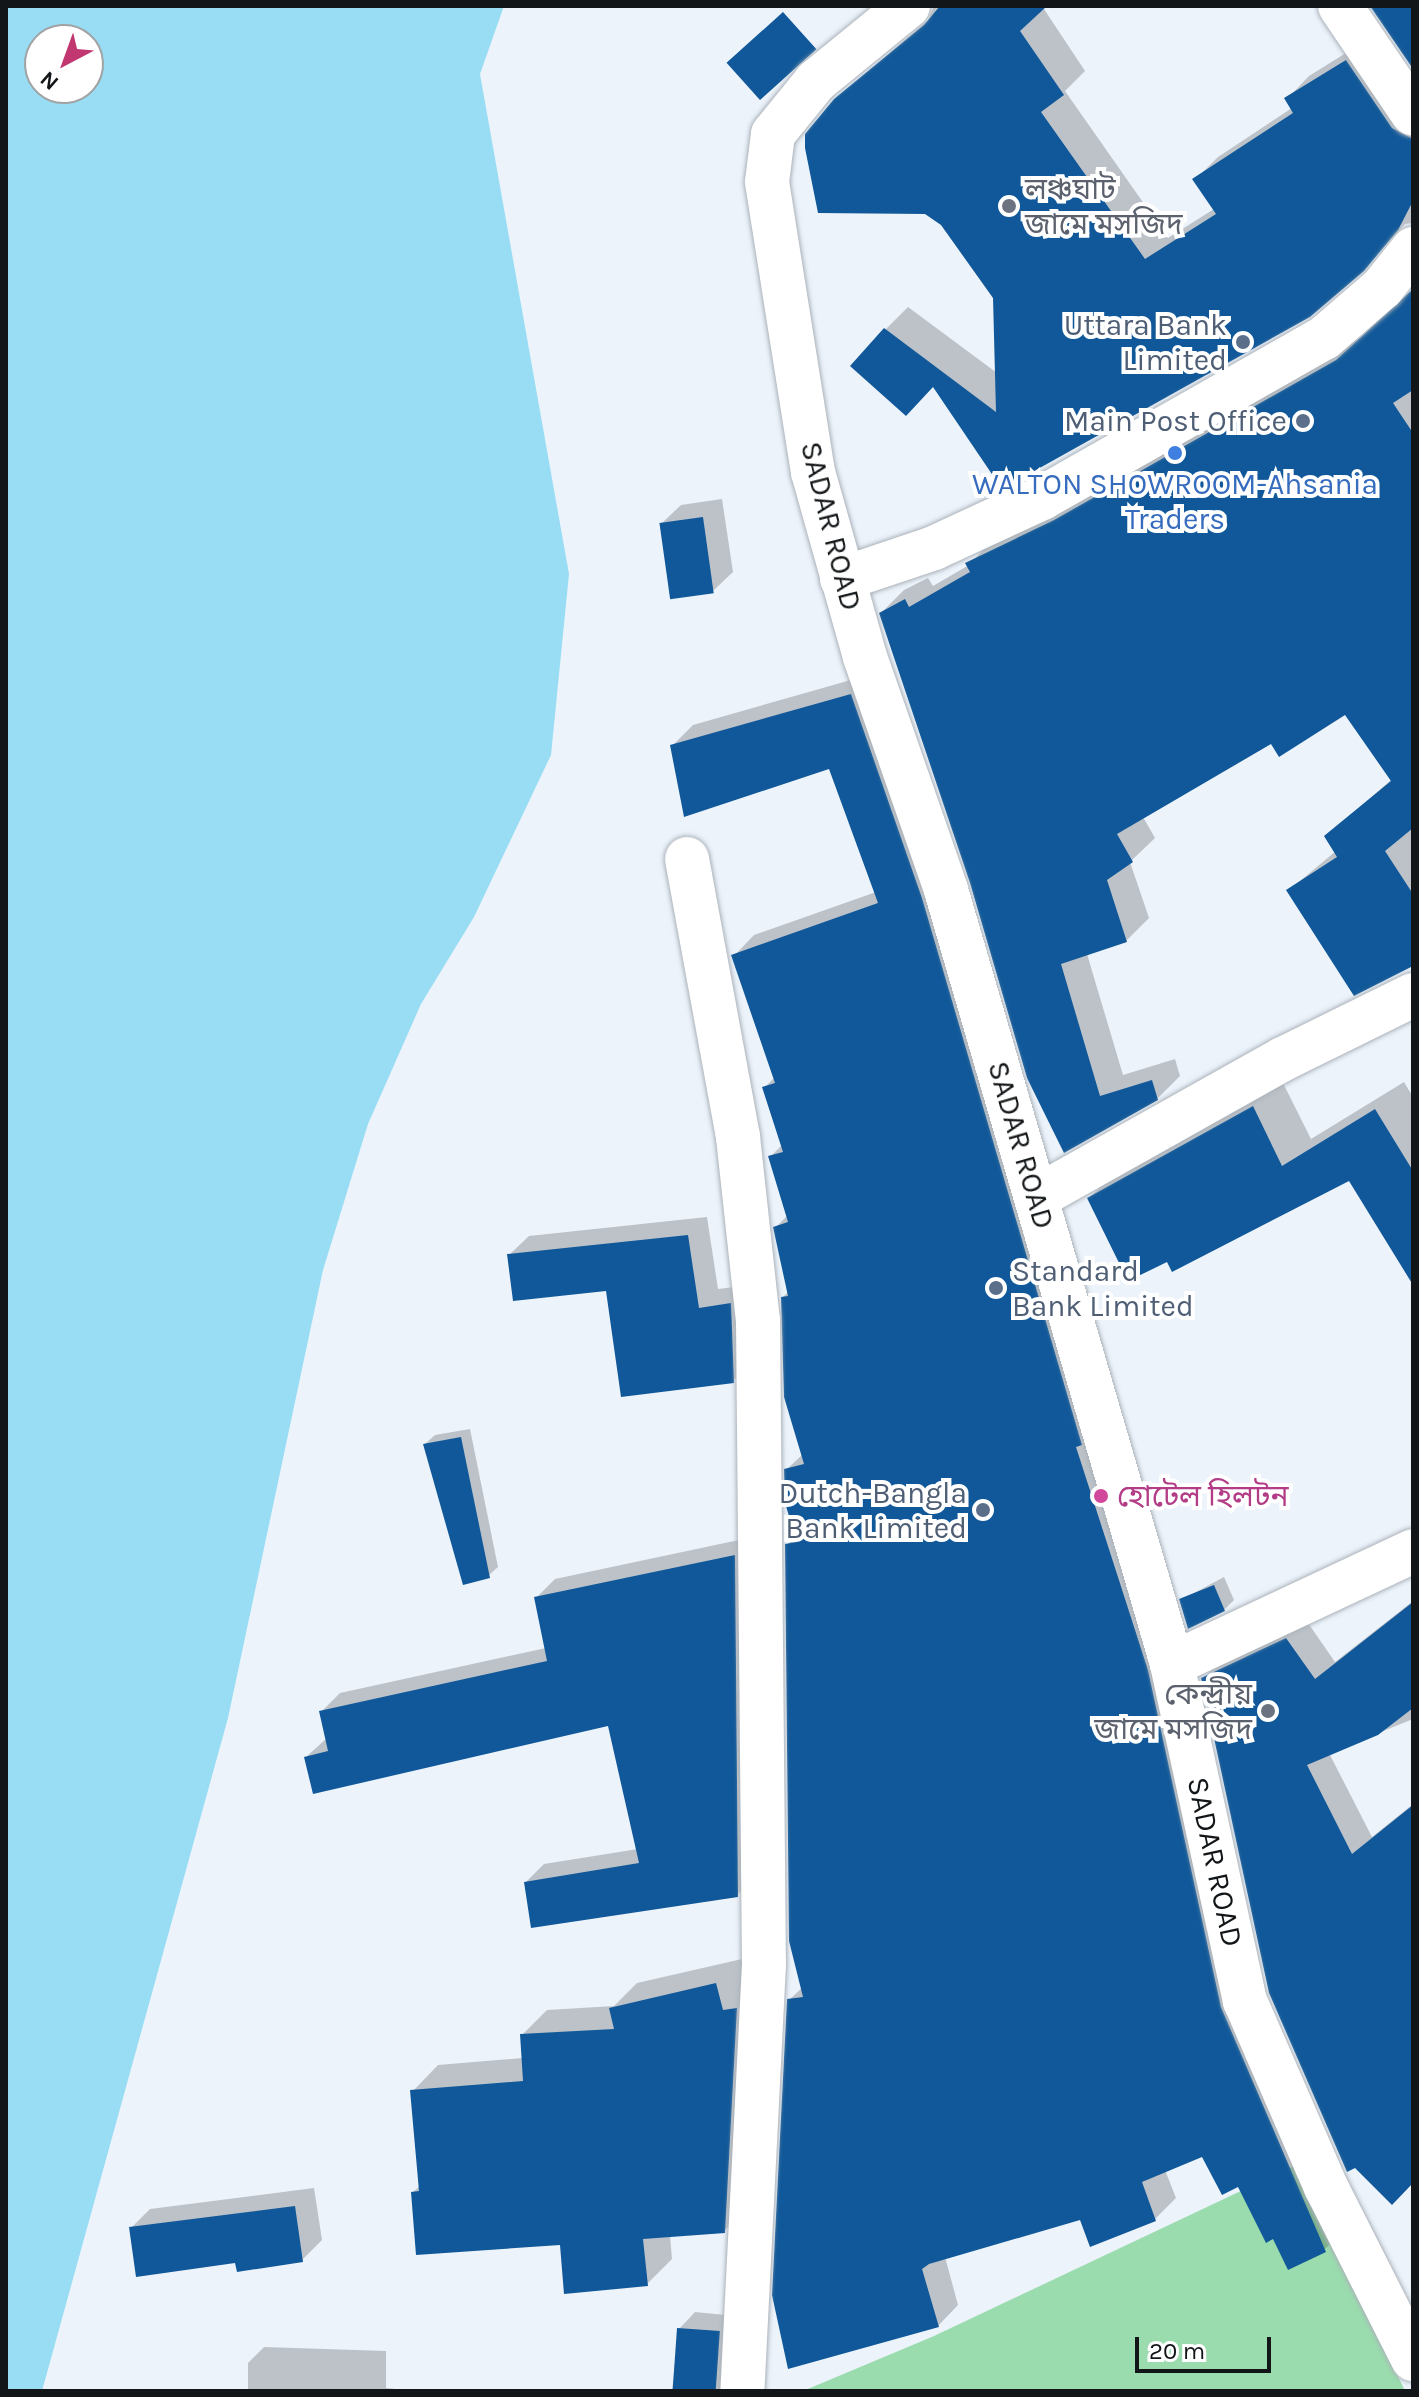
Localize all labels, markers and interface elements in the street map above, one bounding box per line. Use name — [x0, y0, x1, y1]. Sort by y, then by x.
north arrow — [24, 24, 104, 104]
text: N — [35, 66, 64, 96]
place label: লঞ্চঘাট জামে মসজিদ — [1025, 171, 1183, 242]
marker: লঞ্চঘাট জামে মসজিদ — [1000, 197, 1018, 215]
place label: Uttara Bank Limited — [1064, 307, 1227, 378]
marker: Uttara Bank Limited — [1234, 333, 1252, 351]
place label: Main Post Office — [1064, 403, 1287, 439]
marker: Main Post Office — [1294, 412, 1312, 430]
street label: SADAR ROAD — [793, 438, 869, 614]
marker: WALTON SHOWROOM-Ahsania Traders — [1166, 444, 1184, 462]
place label: WALTON SHOWROOM-Ahsania Traders — [972, 466, 1378, 536]
street label: SADAR ROAD — [980, 1057, 1062, 1233]
place label: Standard Bank Limited — [1012, 1253, 1194, 1324]
marker: Standard Bank Limited — [987, 1279, 1005, 1297]
place label: Dutch-Bangla Bank Limited — [779, 1475, 967, 1546]
place label: হোটেল হিলটন — [1117, 1478, 1289, 1514]
marker: হোটেল হিলটন — [1092, 1487, 1110, 1505]
marker: Dutch-Bangla Bank Limited — [974, 1501, 992, 1519]
place label: কেন্দ্রীয় জামে মসজিদ — [1094, 1676, 1252, 1746]
marker: কেন্দ্রীয় জামে মসজিদ — [1259, 1702, 1277, 1720]
street label: SADAR ROAD — [1179, 1774, 1251, 1950]
scale bar — [1139, 2321, 1275, 2371]
text: 20 m — [1149, 2337, 1205, 2365]

